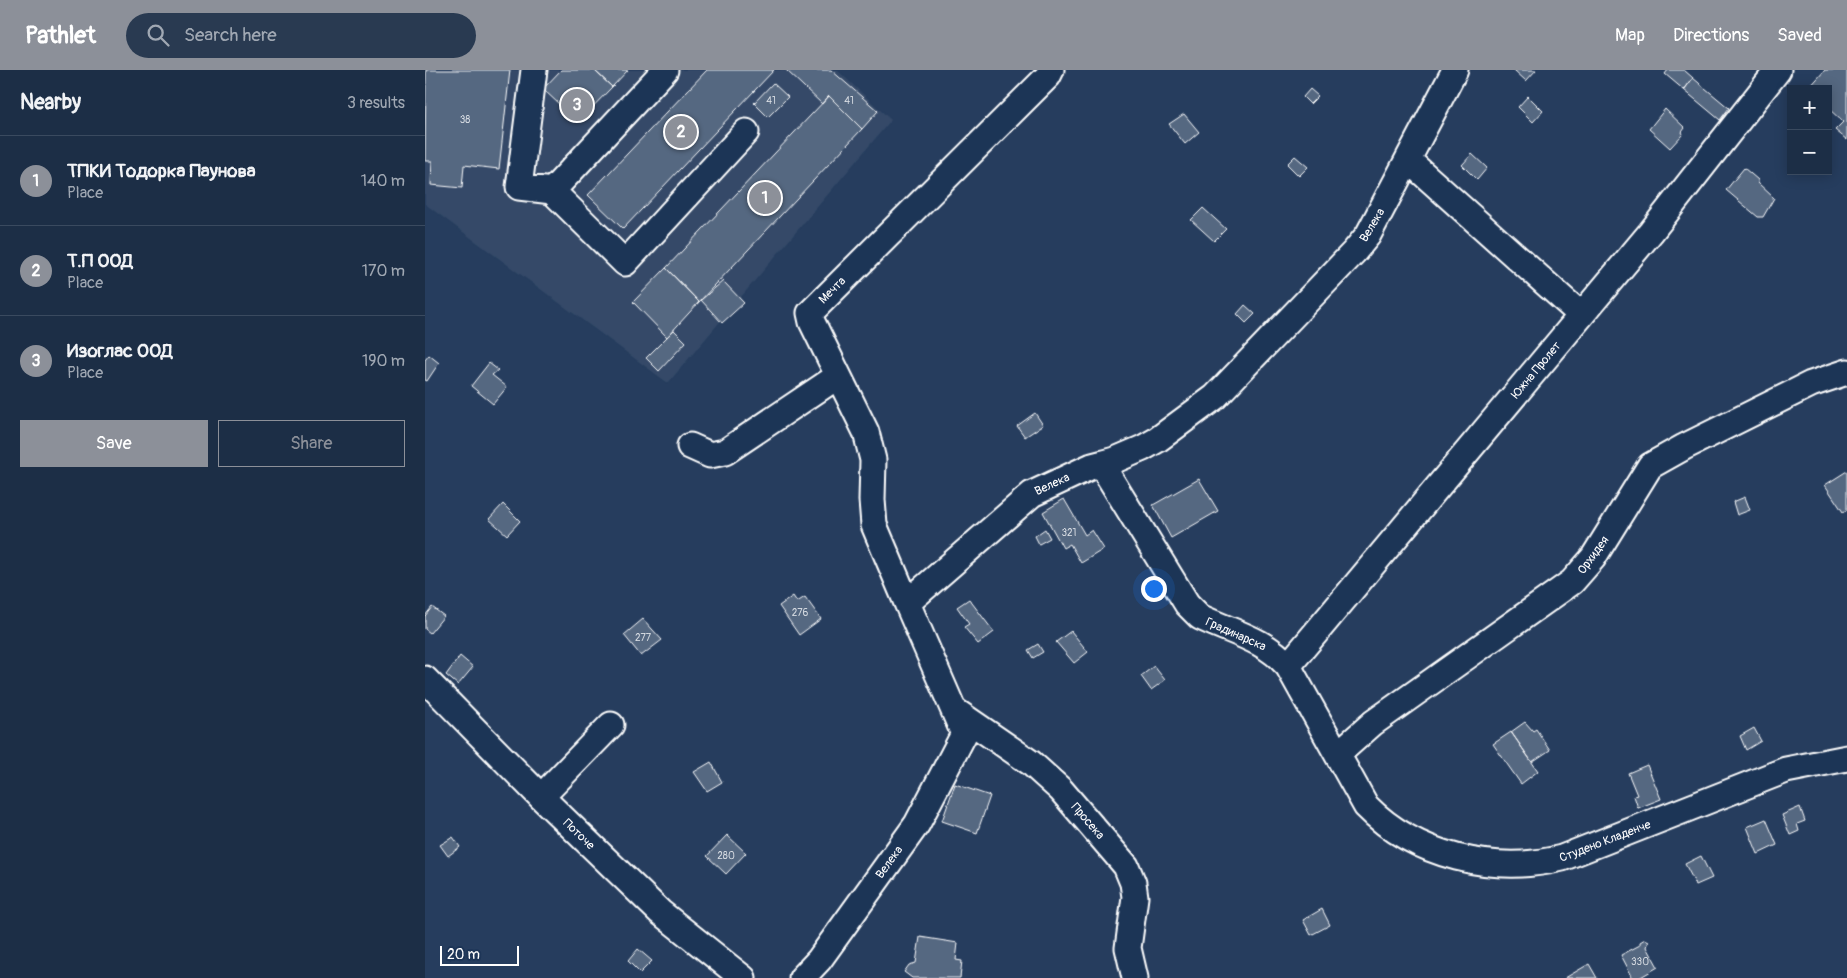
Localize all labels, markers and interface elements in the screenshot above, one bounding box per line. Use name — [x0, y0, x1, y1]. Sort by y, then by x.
search box — [126, 13, 476, 58]
text: Pathlet — [25, 21, 96, 50]
icon: search — [144, 21, 172, 49]
text: Search here — [184, 23, 277, 47]
text: Map — [1615, 24, 1645, 47]
text: Directions — [1673, 24, 1749, 47]
text: Saved — [1777, 24, 1822, 47]
map controls — [1787, 85, 1832, 175]
button: + — [1787, 85, 1832, 130]
pin: 3 — [561, 86, 593, 124]
text: Nearby — [20, 89, 81, 116]
text: 3 results — [347, 93, 405, 113]
house number: 41 — [766, 95, 776, 107]
house number: 41 — [844, 95, 854, 107]
pin: 2 — [665, 113, 697, 151]
house number: 38 — [460, 114, 470, 126]
button: − — [1787, 130, 1832, 175]
text: ТПКИ Тодорка Паунова — [67, 159, 256, 183]
text: 1 — [33, 171, 39, 191]
text: 140 m — [361, 171, 405, 191]
pin: 1 — [749, 179, 781, 217]
text: Place — [67, 183, 103, 203]
street label: Велека — [1357, 205, 1389, 245]
text: Т.П ООД — [67, 249, 133, 273]
text: 2 — [32, 261, 40, 281]
text: 170 m — [362, 261, 405, 281]
text: Place — [67, 273, 103, 293]
street label: Мечта — [816, 273, 849, 307]
text: Изоглас ООД — [67, 339, 172, 363]
street label: Южна Пролет — [1508, 339, 1565, 402]
text: 3 — [32, 351, 40, 371]
text: 190 m — [362, 351, 405, 371]
text: Place — [67, 363, 103, 383]
button: Save — [20, 420, 208, 467]
button: Share — [218, 420, 405, 467]
street label: Велека — [1032, 470, 1072, 499]
house number: 321 — [1061, 527, 1077, 539]
street label: Орхидея — [1575, 533, 1612, 577]
your location — [1141, 576, 1167, 602]
house number: 276 — [792, 607, 809, 619]
street label: Градинарска — [1203, 614, 1269, 655]
house number: 277 — [635, 632, 652, 644]
street label: Просека — [1068, 800, 1108, 843]
street label: Поточе — [560, 816, 598, 853]
street label: Студено Кладенче — [1557, 817, 1653, 866]
street label: Велека — [873, 843, 907, 882]
house number: 280 — [717, 850, 735, 862]
scale bar — [440, 943, 519, 966]
text: 20 m — [447, 946, 480, 963]
house number: 330 — [1631, 956, 1649, 968]

